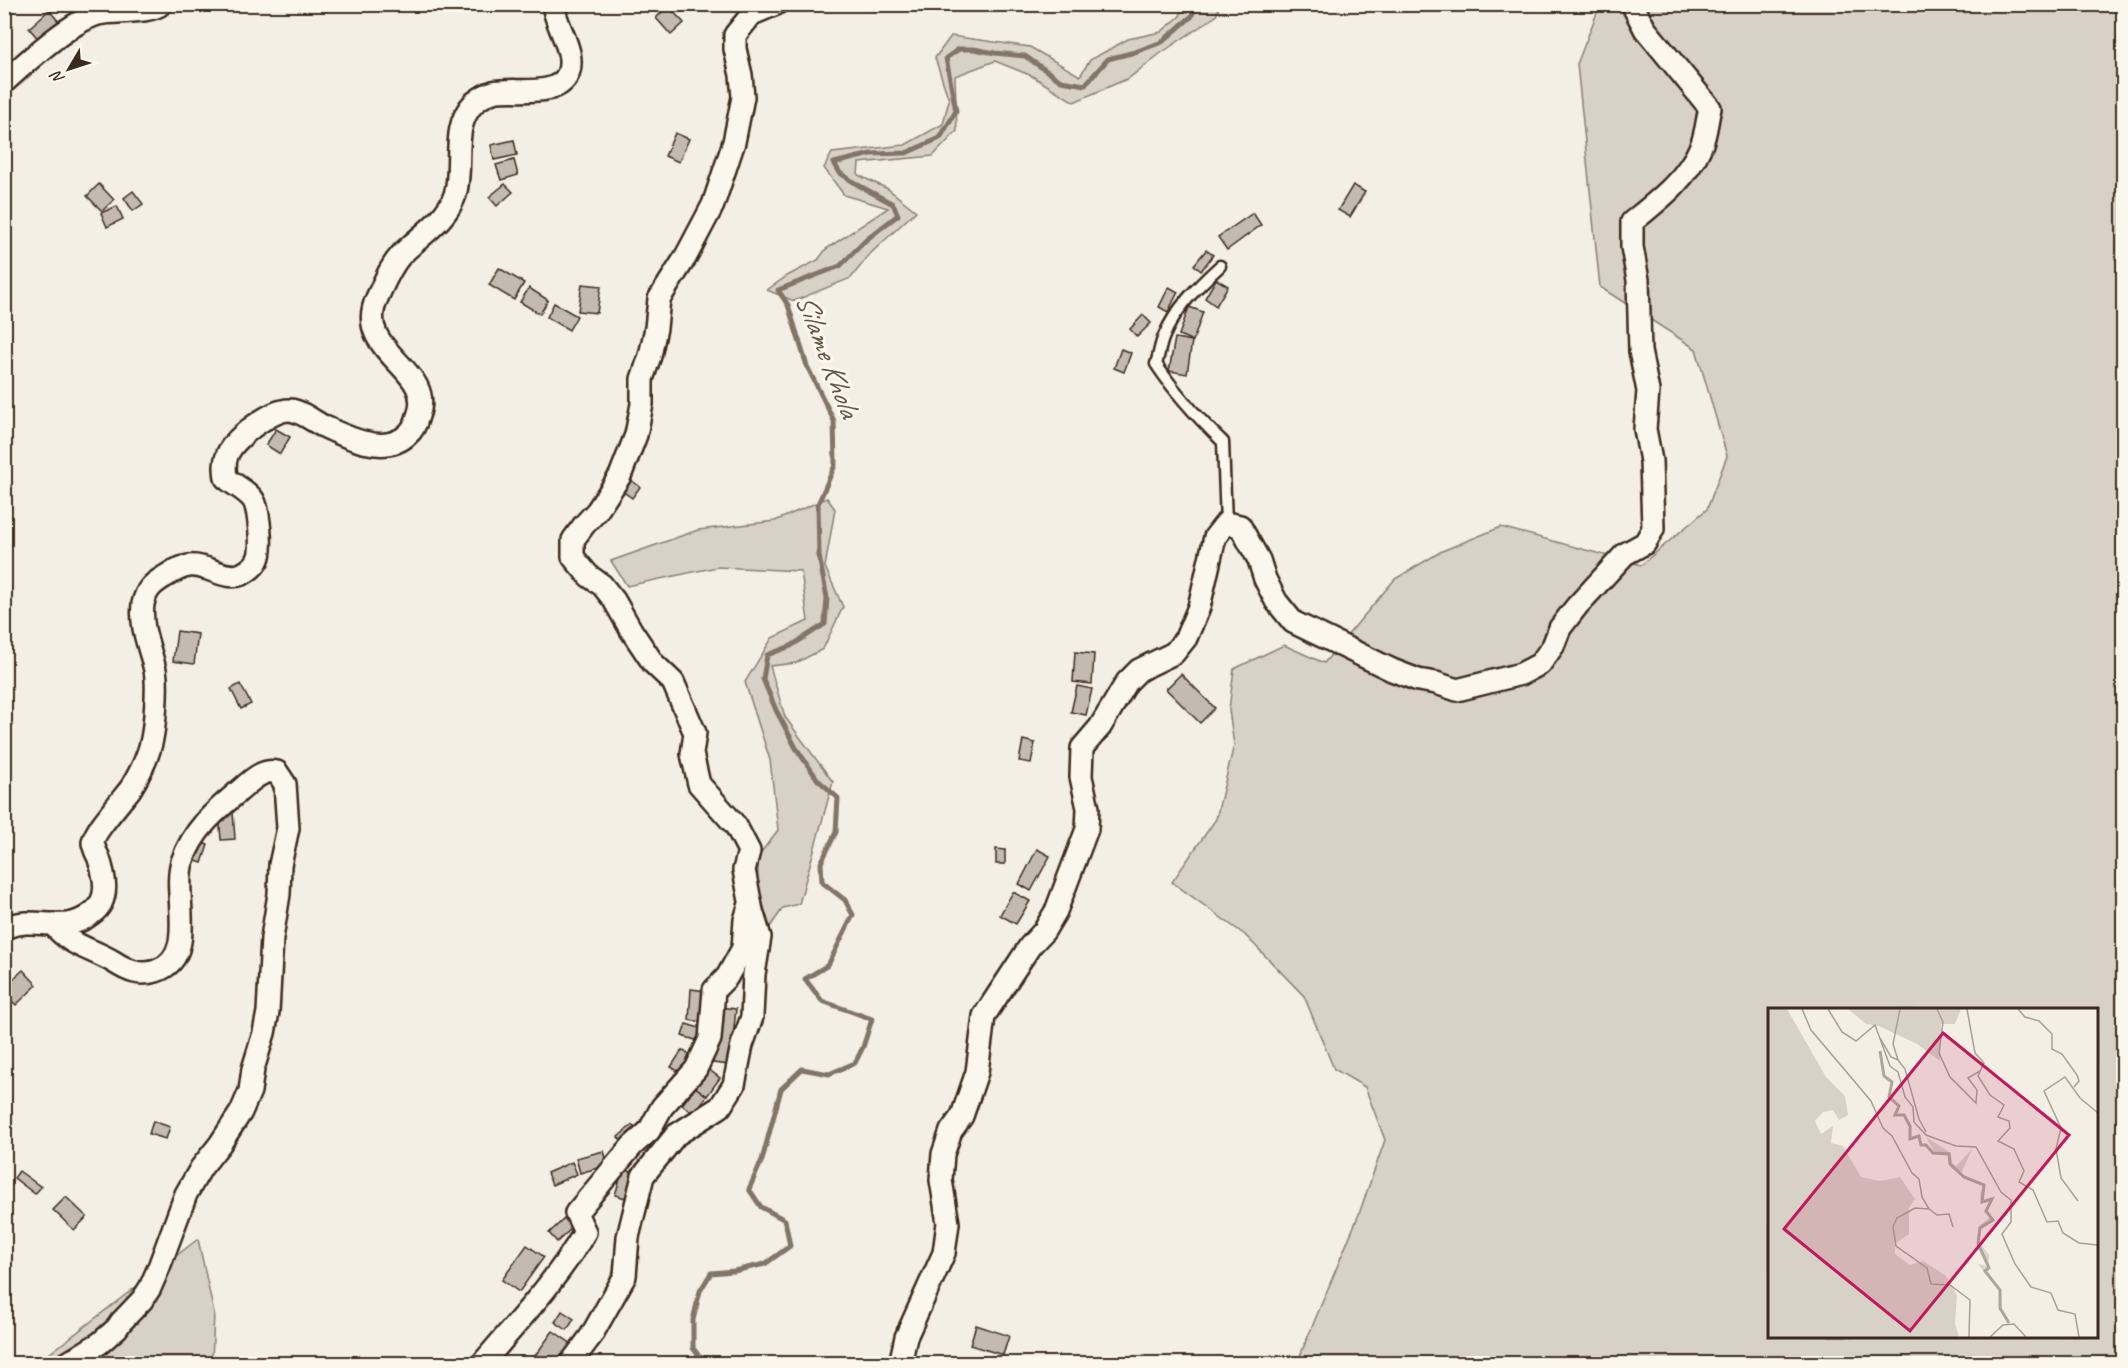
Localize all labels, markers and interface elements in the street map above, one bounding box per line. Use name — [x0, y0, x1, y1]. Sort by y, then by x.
north arrow — [39, 39, 99, 99]
text: N — [45, 65, 69, 88]
water label: Silame Khola — [787, 288, 870, 425]
inset map — [1768, 1008, 2098, 1338]

